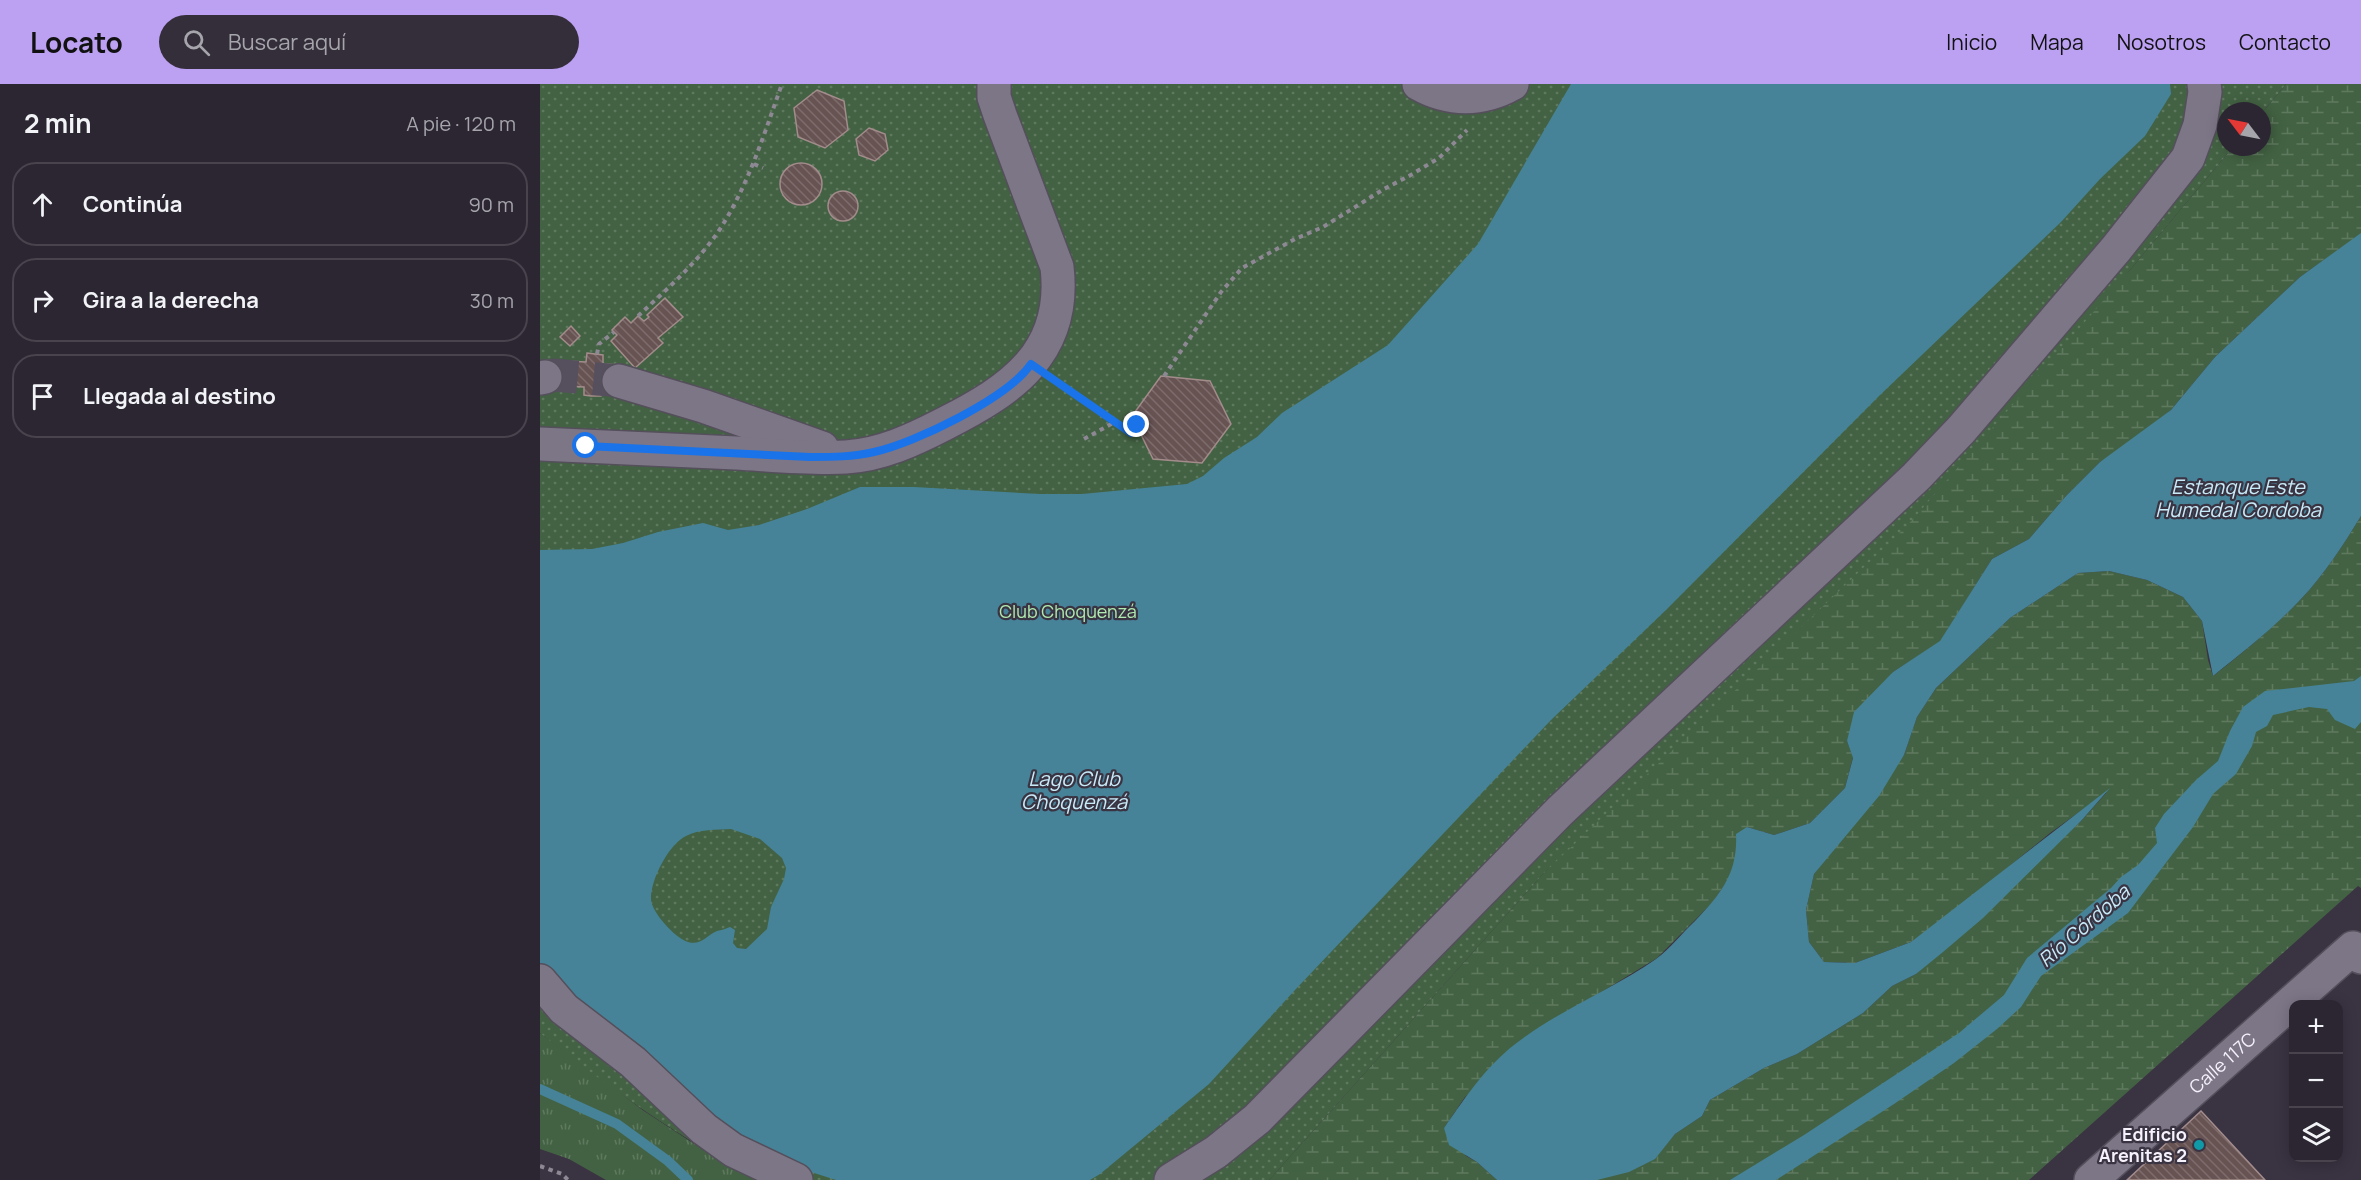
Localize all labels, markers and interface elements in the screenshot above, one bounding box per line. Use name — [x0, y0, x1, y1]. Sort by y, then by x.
search box — [159, 15, 579, 69]
text: Locato — [30, 23, 123, 61]
icon: search — [180, 26, 213, 59]
text: Buscar aquí — [228, 27, 346, 57]
text: Inicio — [1946, 28, 1997, 56]
text: Mapa — [2030, 28, 2084, 56]
text: Nosotros — [2117, 28, 2206, 56]
text: Contacto — [2239, 28, 2331, 56]
north arrow — [2217, 102, 2271, 156]
text: 2 min — [24, 105, 92, 141]
text: A pie · 120 m — [406, 110, 516, 137]
icon: ahead — [26, 188, 59, 221]
text: Continúa — [83, 189, 183, 219]
text: 90 m — [468, 191, 514, 218]
icon: right — [26, 284, 59, 317]
text: Gira a la derecha — [83, 285, 259, 315]
text: 30 m — [470, 287, 514, 314]
icon: arrive — [26, 380, 59, 413]
text: Llegada al destino — [83, 381, 276, 411]
route end — [1123, 411, 1149, 437]
route start — [572, 432, 598, 458]
water label: Estanque Este Humedal Cordoba — [2155, 473, 2322, 523]
park label: Club Choquenzá — [999, 599, 1137, 623]
water label: Lago Club Choquenzá — [1021, 765, 1128, 815]
water label: Río Córdoba — [2032, 878, 2136, 973]
map controls — [2289, 1000, 2343, 1162]
button: + — [2289, 1000, 2343, 1054]
street label: Calle 117C — [2184, 1027, 2261, 1099]
button: − — [2289, 1054, 2343, 1108]
button: layers — [2289, 1108, 2343, 1162]
place label: Edificio Arenitas 2 — [2099, 1122, 2187, 1167]
marker: Edificio Arenitas 2 — [2192, 1138, 2206, 1152]

